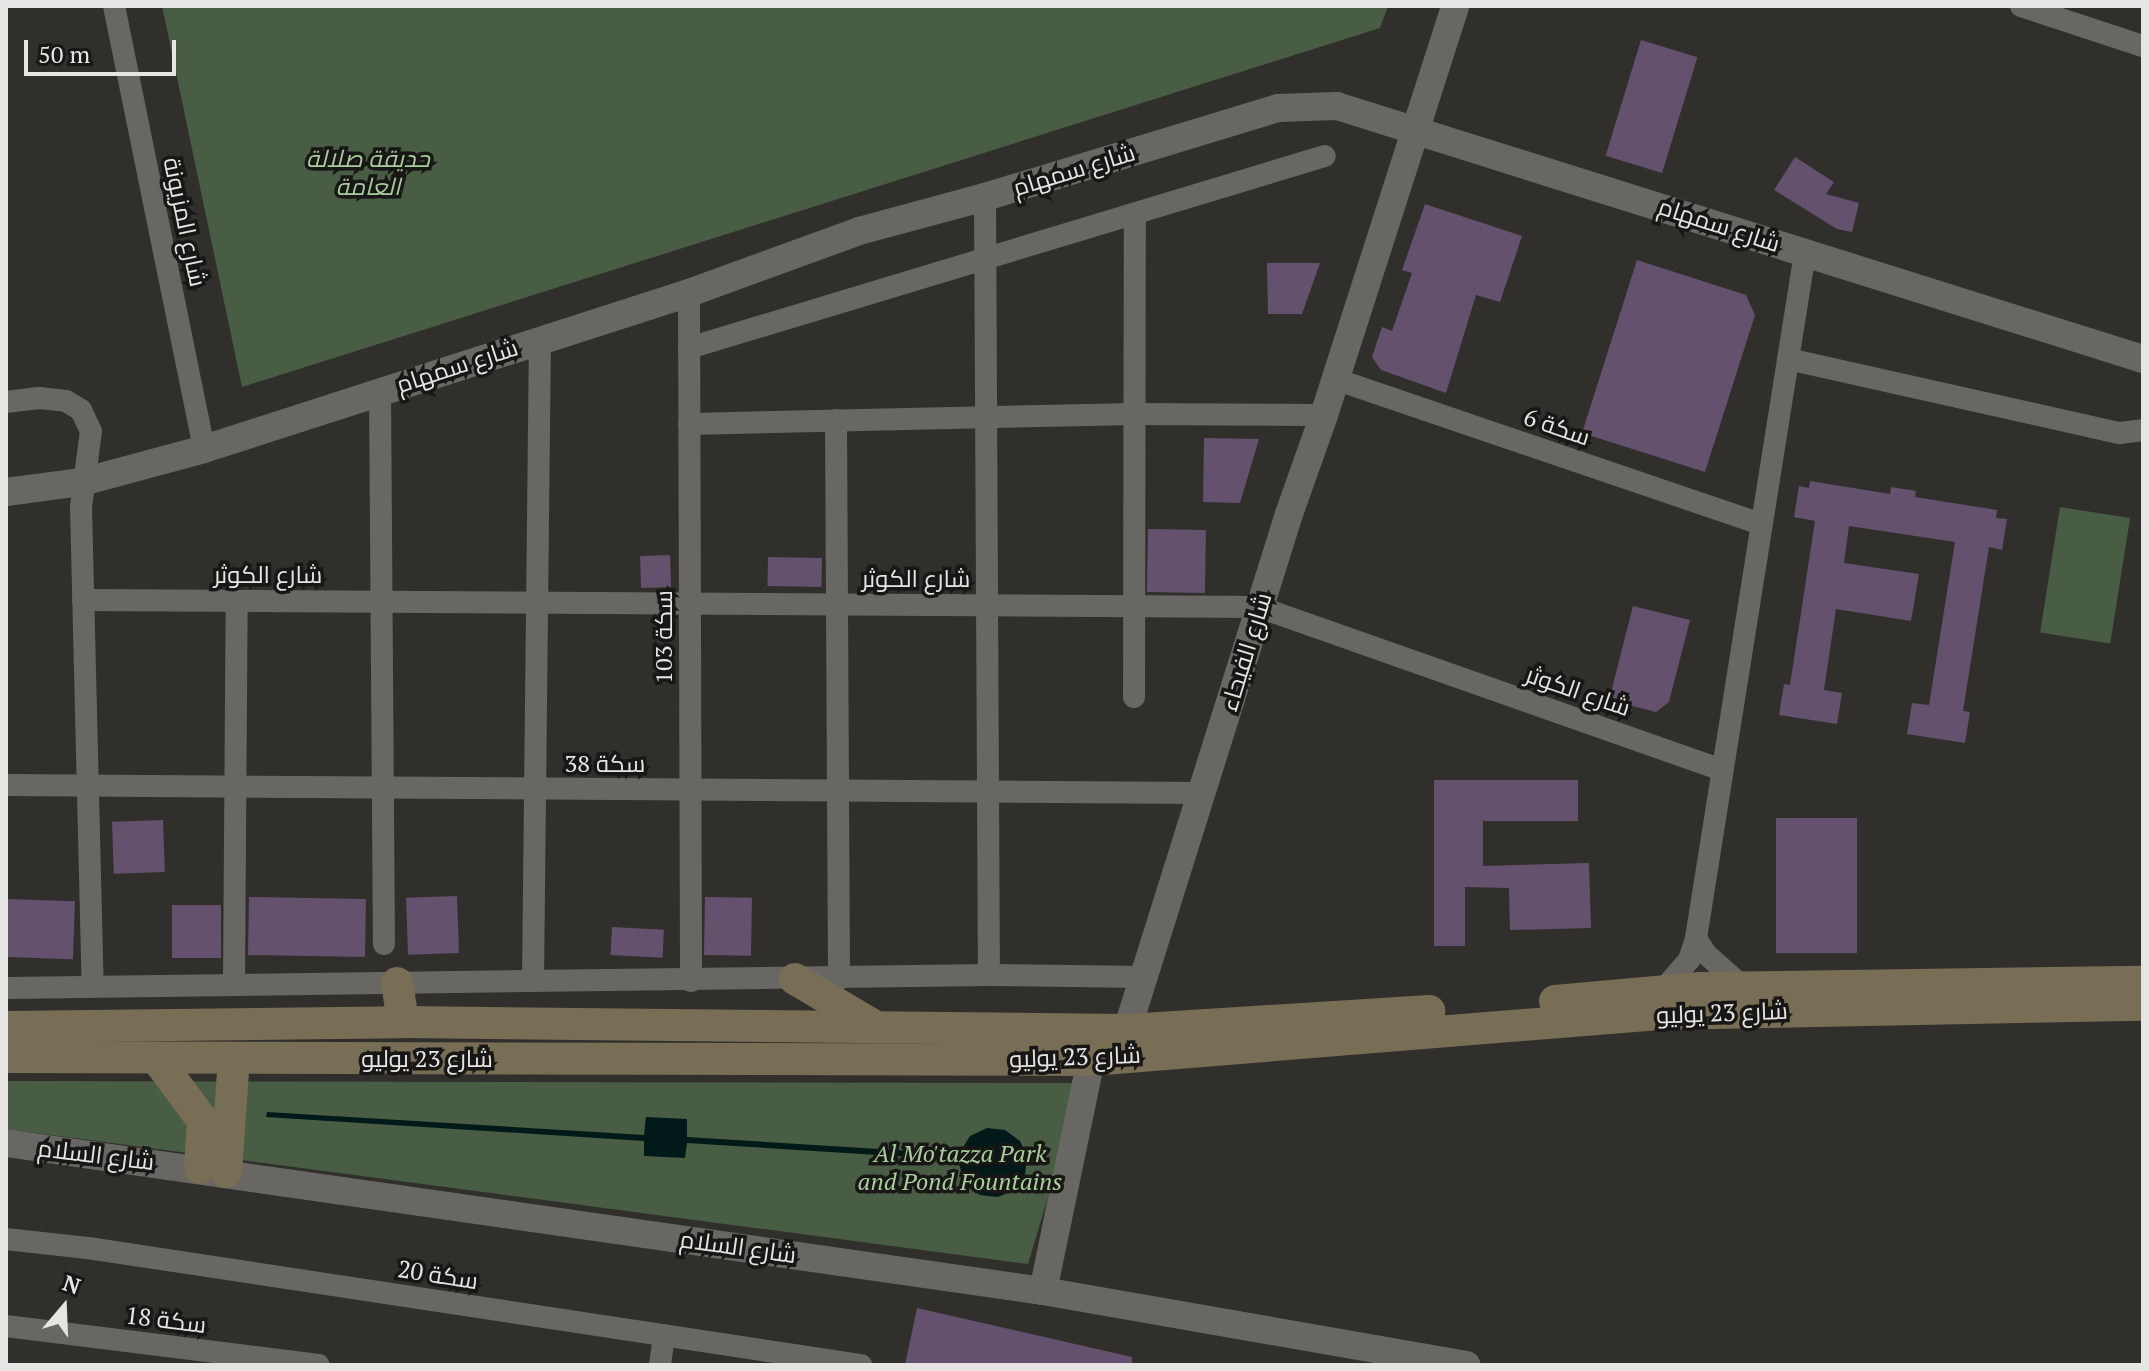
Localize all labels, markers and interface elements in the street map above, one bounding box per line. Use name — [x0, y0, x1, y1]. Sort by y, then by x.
scale bar — [28, 24, 180, 74]
text: 50 m — [38, 38, 90, 70]
street label: شارع سمهام — [1009, 138, 1139, 202]
park label: حديقة صلالة العامة — [306, 145, 430, 201]
street label: شارع المزيونة — [157, 155, 213, 289]
street label: شارع سمهام — [1654, 192, 1784, 258]
street label: شارع سمهام — [392, 333, 522, 399]
street label: سكة 6 — [1520, 402, 1594, 452]
street label: شارع الكوثر — [214, 561, 322, 589]
street label: شارع الكوثر — [862, 565, 970, 593]
street label: شارع الفيحاء — [1214, 589, 1278, 715]
street label: سكة 103 — [650, 590, 678, 684]
street label: شارع الكوثر — [1522, 660, 1634, 722]
street label: سكة 38 — [565, 750, 645, 778]
street label: شارع 23 يوليو — [1656, 996, 1788, 1030]
street label: شارع 23 يوليو — [1009, 1040, 1141, 1074]
street label: شارع 23 يوليو — [361, 1045, 493, 1073]
street label: شارع السلام — [36, 1134, 156, 1176]
park label: Al Mo'tazza Park and Pond Fountains — [858, 1140, 1062, 1196]
street label: شارع السلام — [678, 1225, 798, 1269]
street label: سكة 20 — [396, 1254, 480, 1296]
north arrow — [24, 1267, 104, 1347]
text: N — [59, 1267, 85, 1300]
street label: سكة 18 — [124, 1301, 208, 1339]

